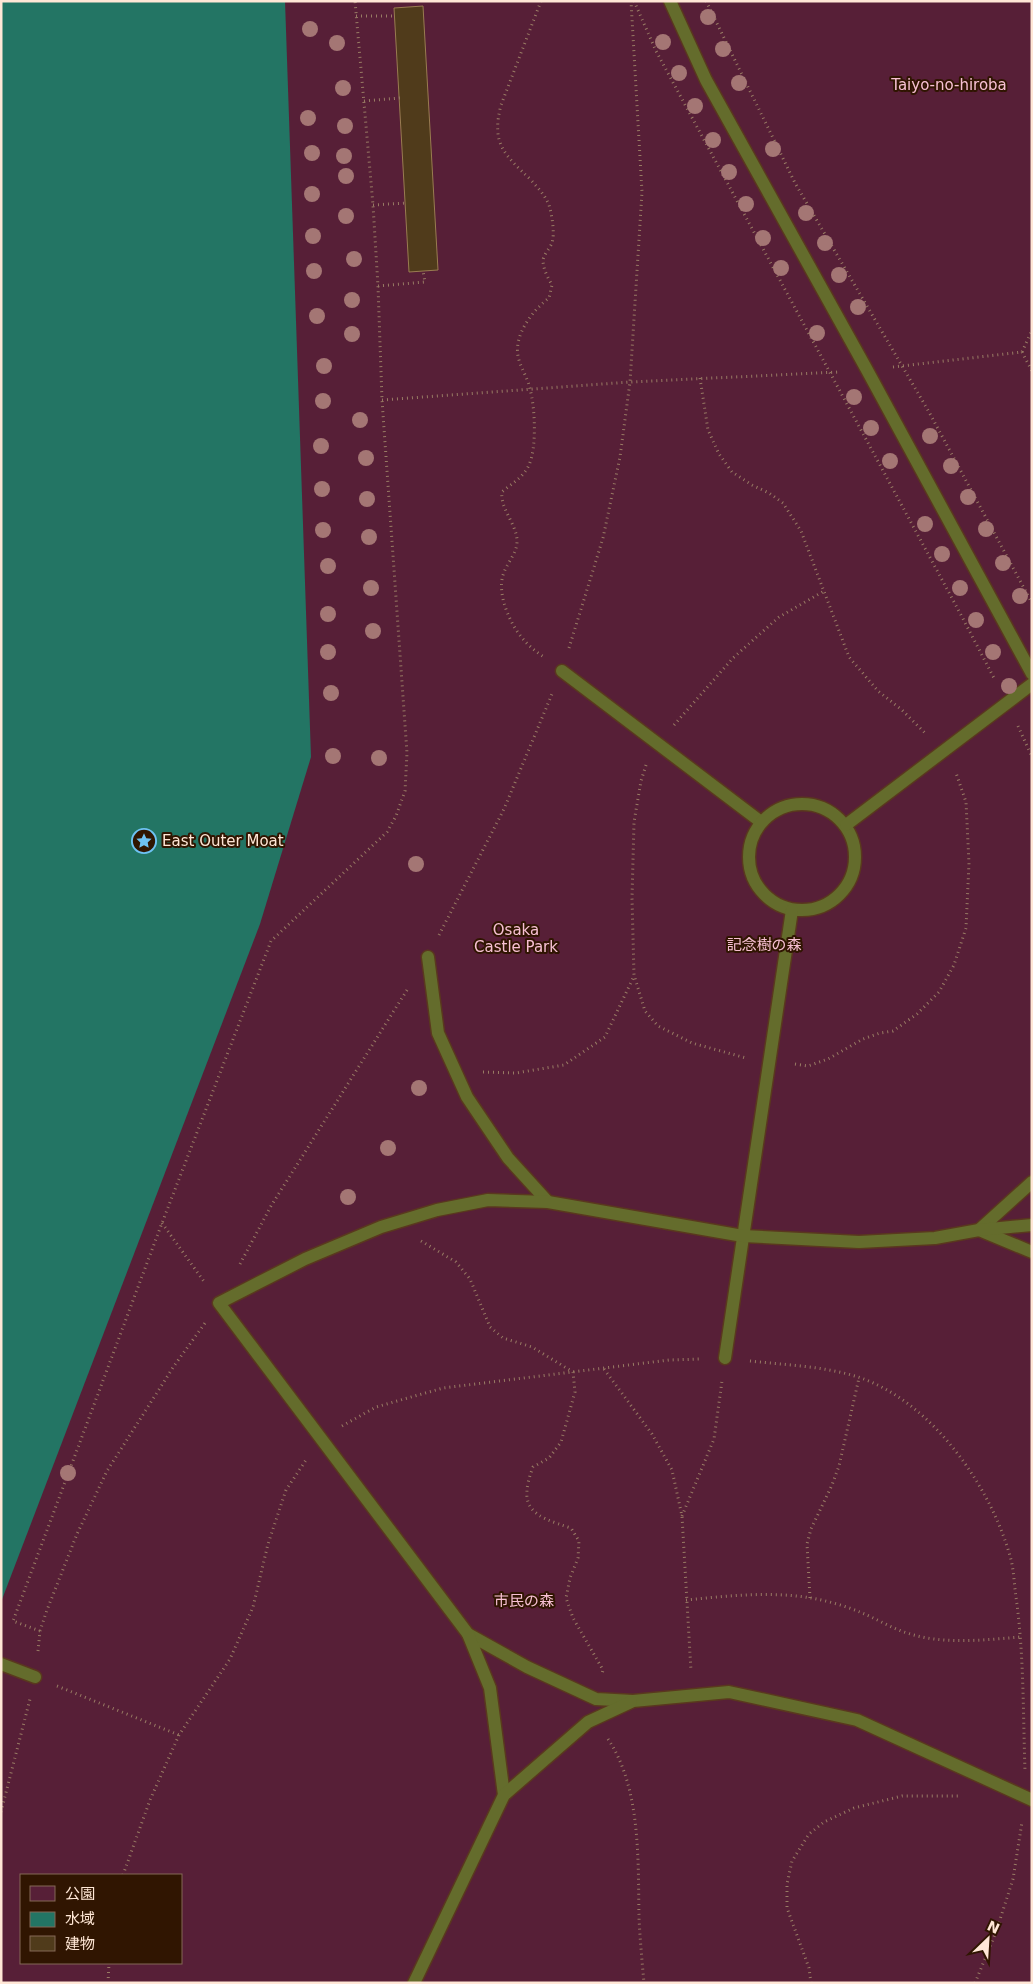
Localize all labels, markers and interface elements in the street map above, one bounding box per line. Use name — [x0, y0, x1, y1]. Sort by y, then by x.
park label: Taiyo-no-hiroba — [890, 76, 1007, 94]
place icon: East Outer Moat — [131, 828, 157, 854]
place label: East Outer Moat — [162, 832, 284, 850]
park label: Osaka Castle Park — [474, 921, 558, 956]
park label: 記念樹の森 — [726, 936, 802, 954]
park label: 市民の森 — [494, 1592, 554, 1610]
legend — [20, 1874, 182, 1964]
text: 公園 — [65, 1885, 95, 1903]
text: 水域 — [65, 1910, 95, 1928]
north arrow — [963, 1914, 1013, 1964]
text: N — [985, 1917, 1002, 1937]
text: 建物 — [65, 1935, 95, 1953]

